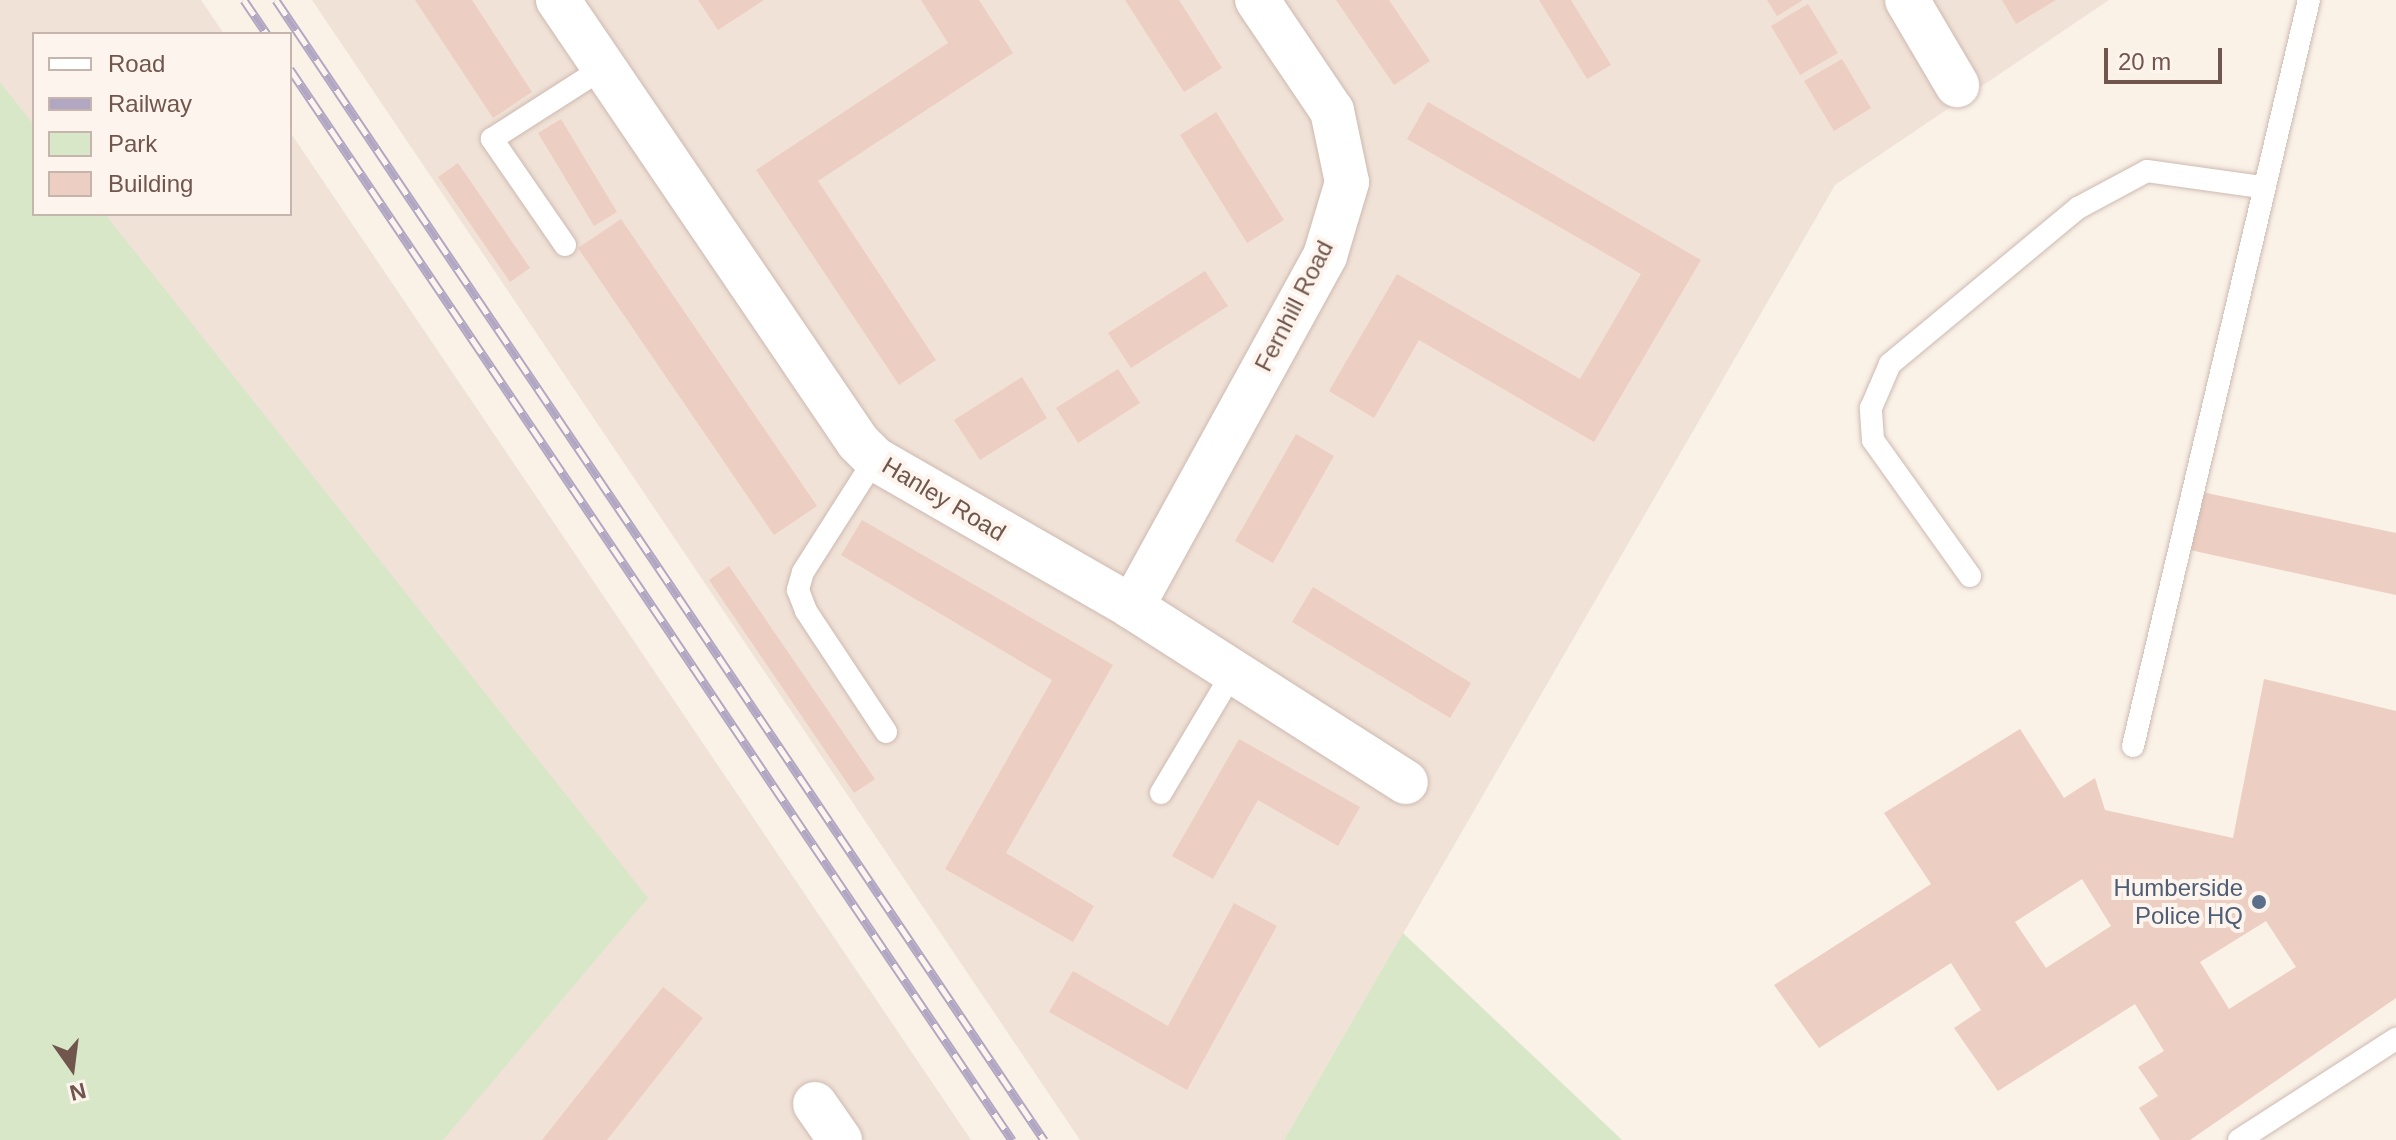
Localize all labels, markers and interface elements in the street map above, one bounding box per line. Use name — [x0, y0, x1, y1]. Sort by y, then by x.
legend — [32, 32, 292, 216]
scale bar — [2108, 32, 2226, 82]
text: 20 m — [2118, 48, 2171, 75]
text: Road — [108, 50, 165, 77]
text: Railway — [108, 90, 192, 117]
text: Park — [108, 130, 157, 157]
text: Building — [108, 170, 193, 197]
street label: Fernhill Road — [1249, 236, 1339, 376]
street label: Hanley Road — [877, 451, 1011, 547]
place label: Humberside Police HQ — [2114, 874, 2243, 930]
marker: Humberside Police HQ — [2250, 893, 2268, 911]
north arrow — [32, 1028, 112, 1108]
text: N — [67, 1078, 89, 1106]

